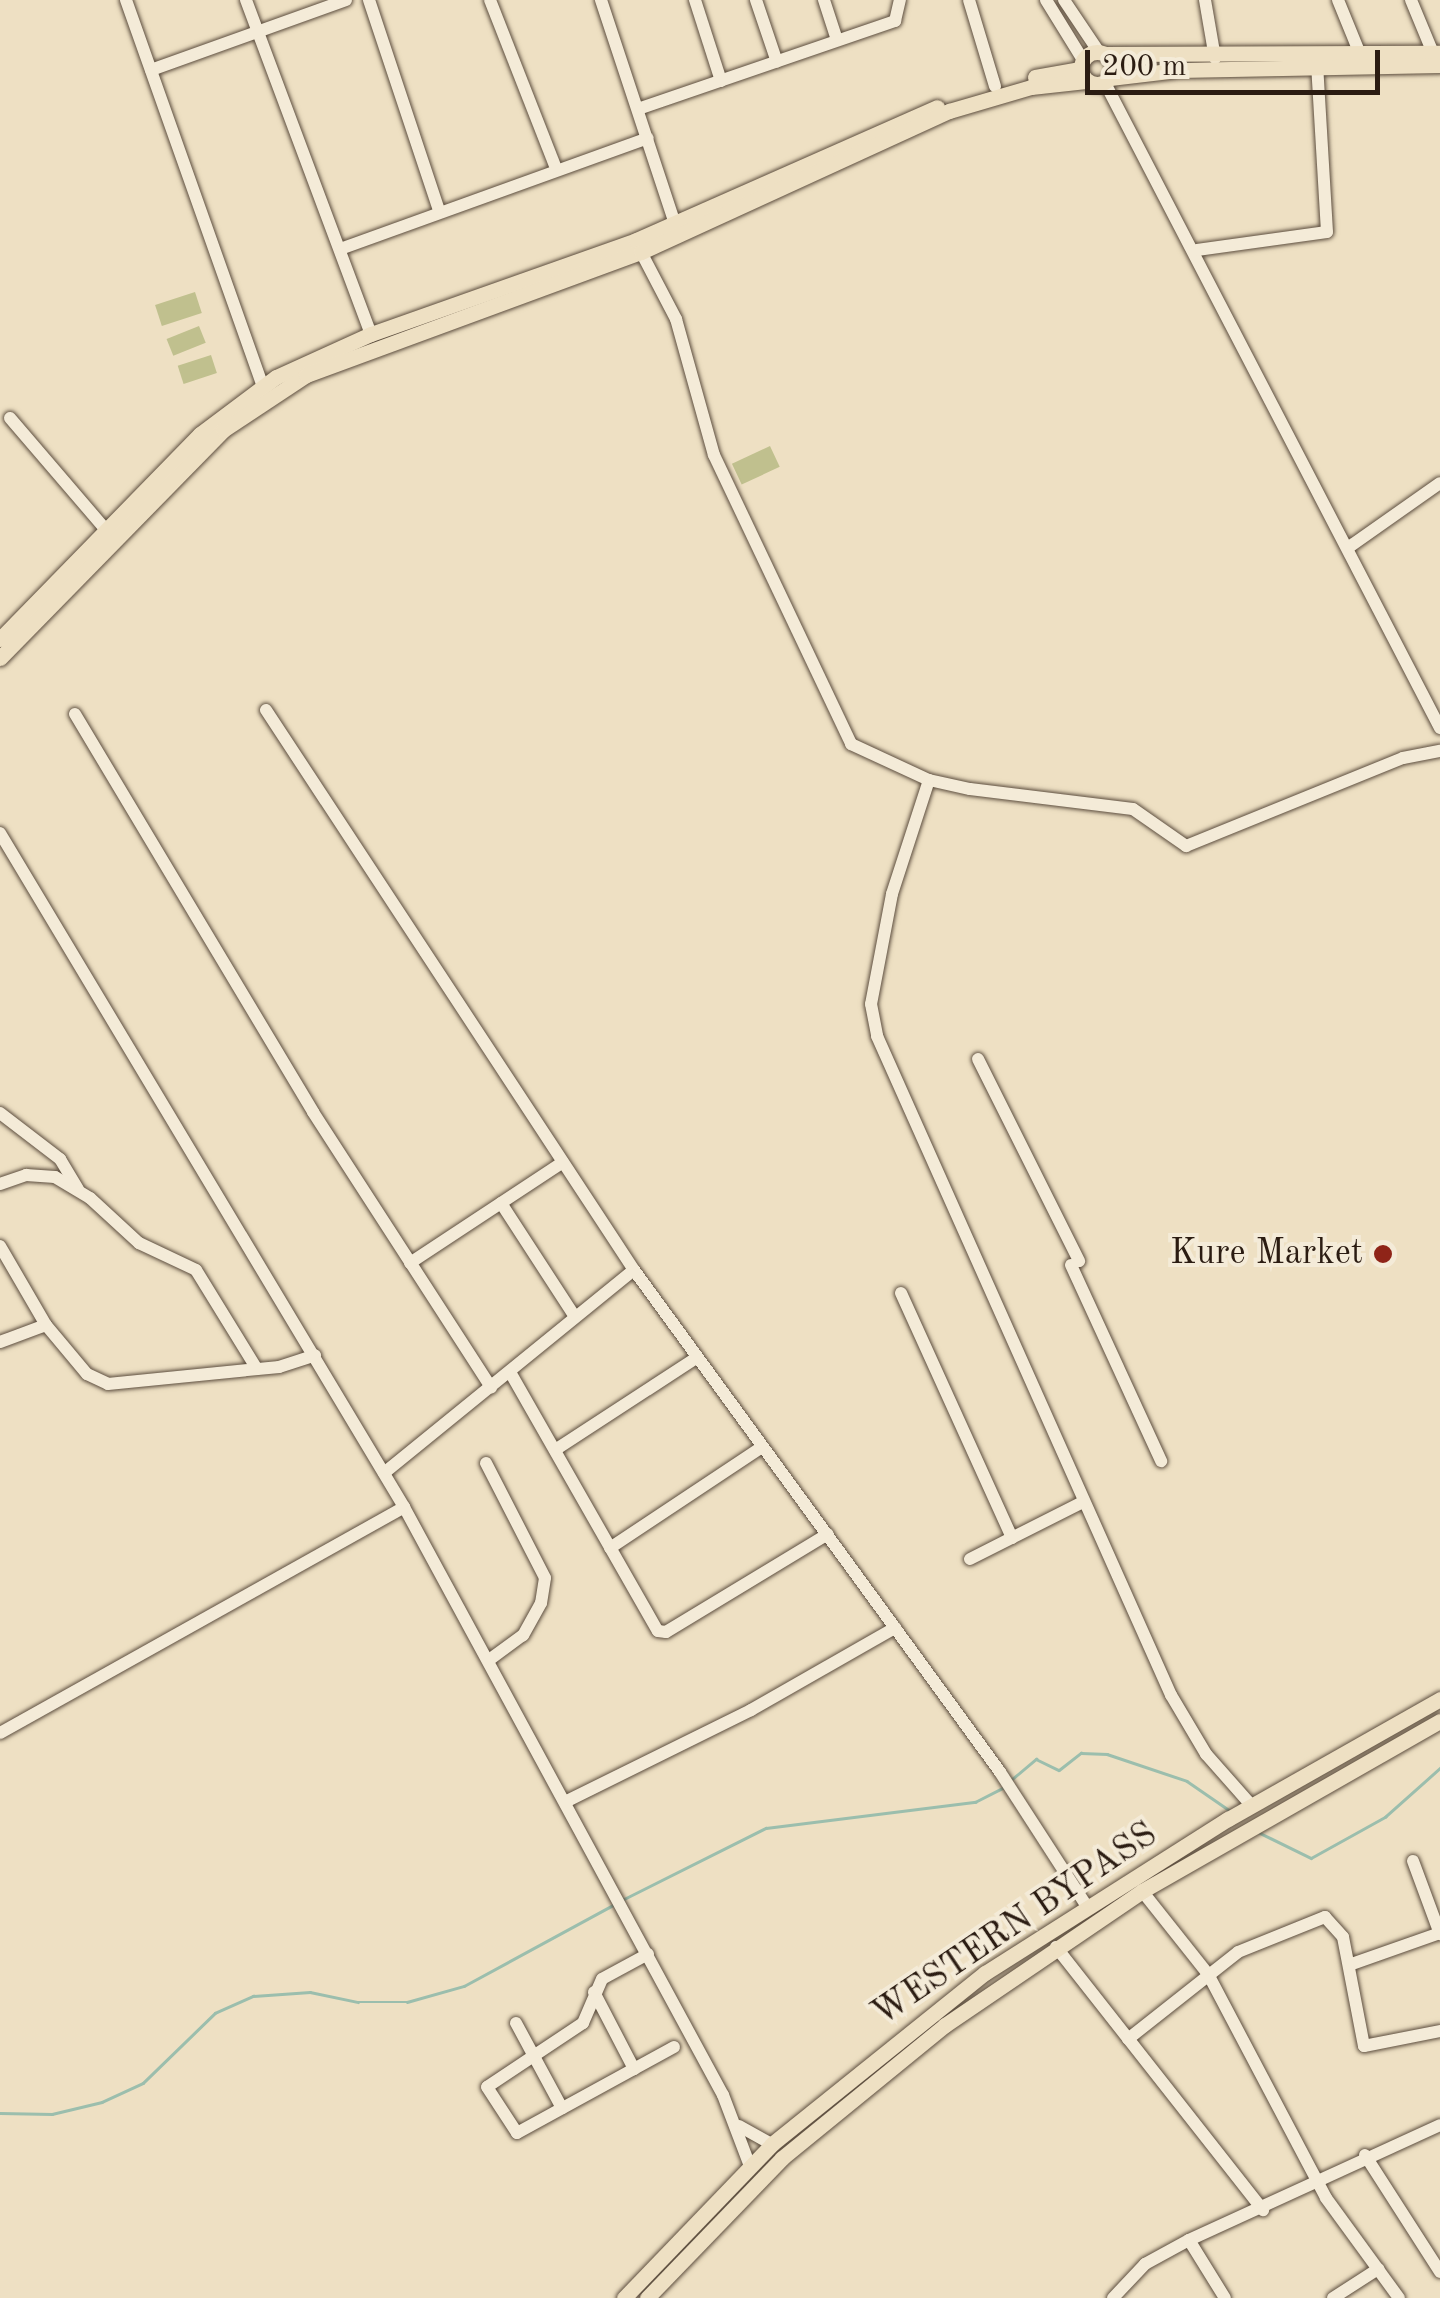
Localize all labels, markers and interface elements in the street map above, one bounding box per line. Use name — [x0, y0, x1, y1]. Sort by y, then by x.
scale bar — [1090, 30, 1385, 92]
text: 200 m — [1102, 52, 1186, 82]
place label: Kure Market — [1170, 1233, 1363, 1275]
marker: Kure Market — [1372, 1243, 1394, 1265]
street label: WESTERN BYPASS — [865, 1814, 1165, 2036]

